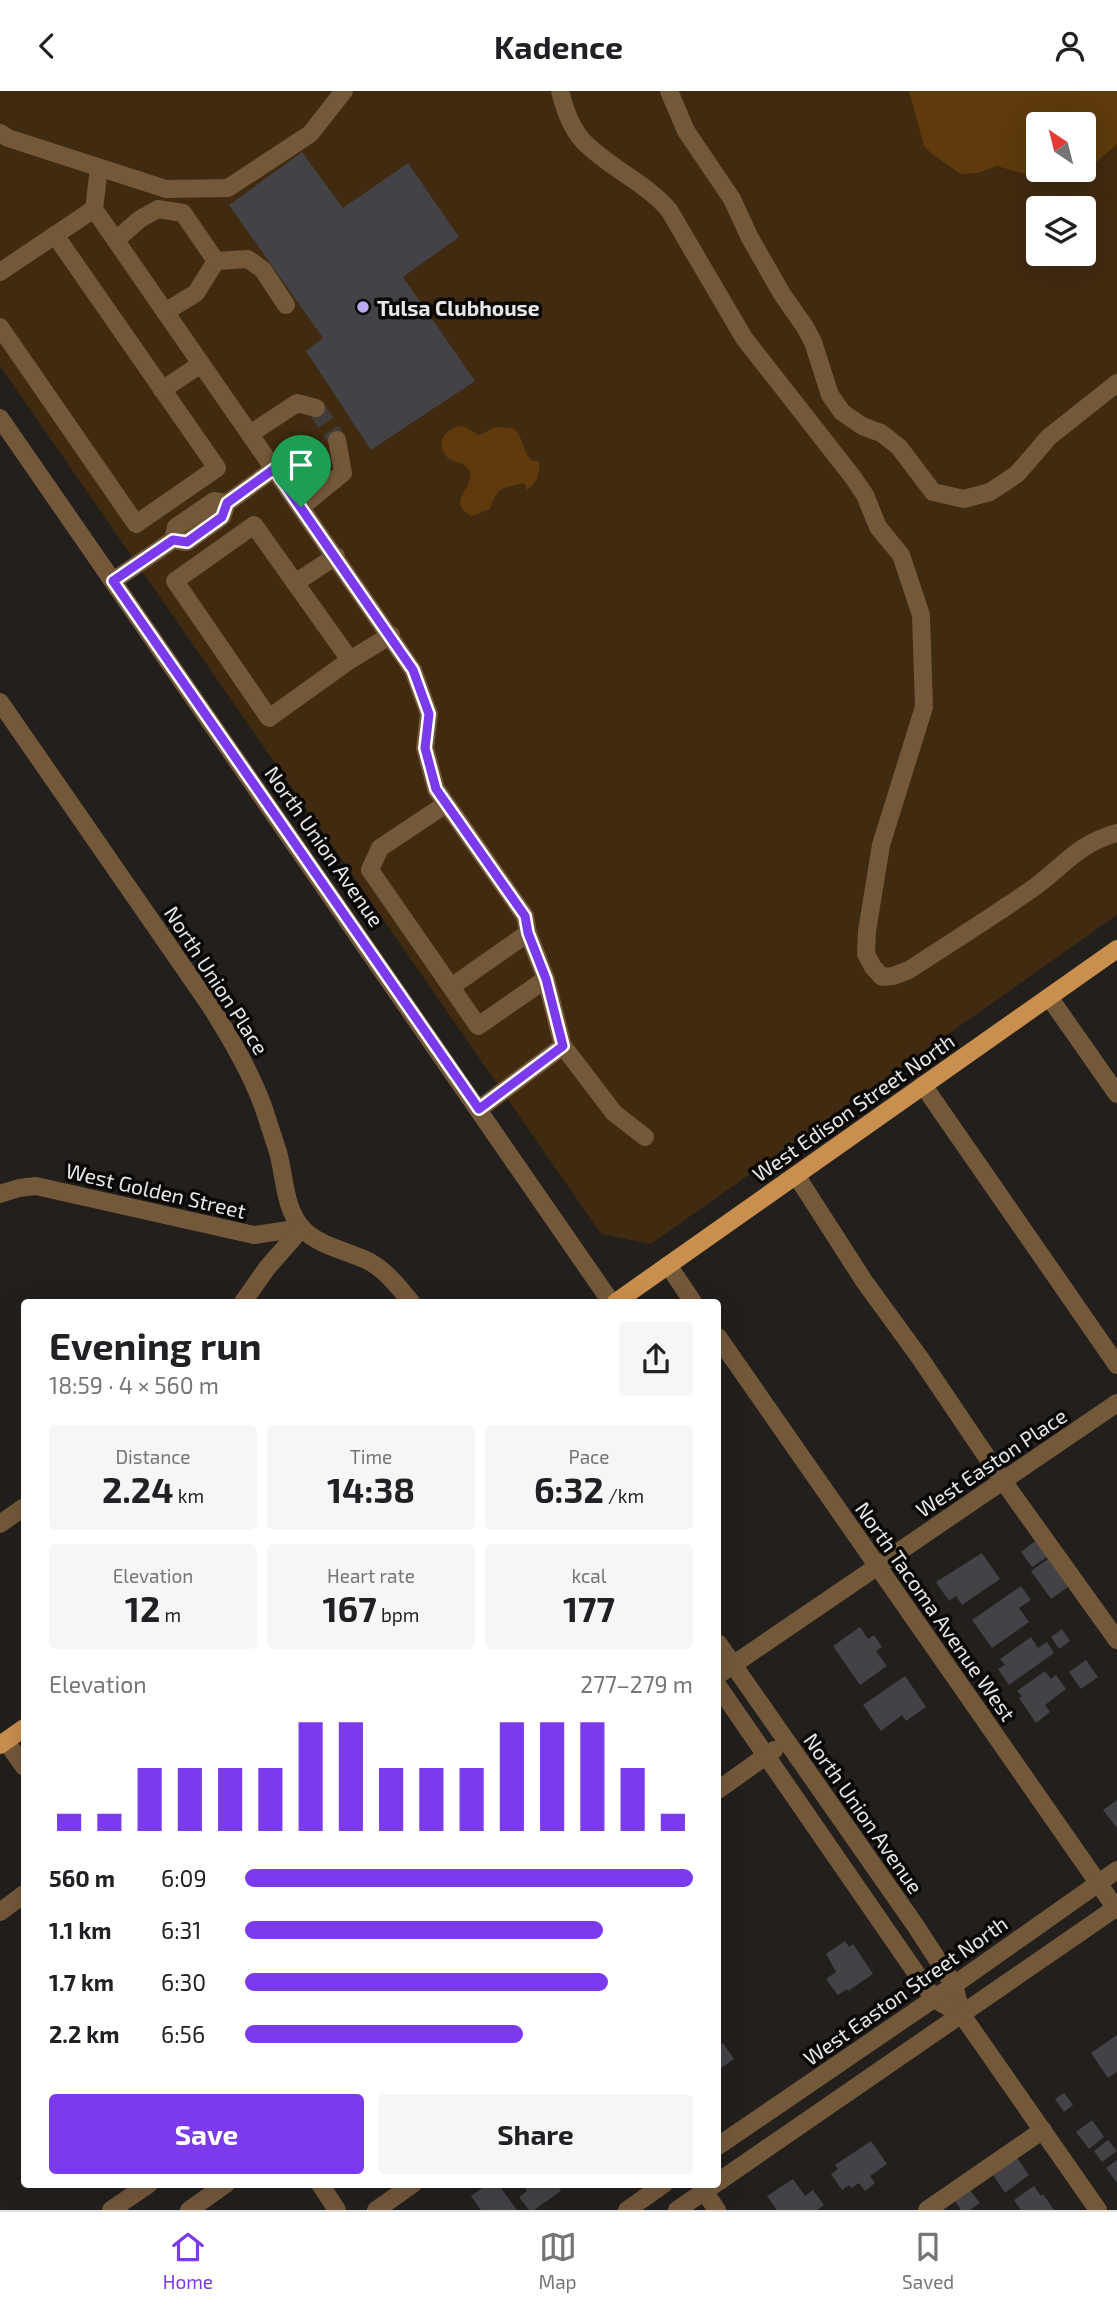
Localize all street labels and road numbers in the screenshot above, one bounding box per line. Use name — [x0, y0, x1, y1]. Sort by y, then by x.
street label: North Union Avenue — [260, 761, 390, 931]
street label: North Union Place — [160, 901, 274, 1059]
street label: West Edison Street North — [747, 1028, 959, 1186]
street label: West Golden Street — [64, 1157, 248, 1223]
street label: West Easton Place — [911, 1402, 1071, 1522]
street label: North Tacoma Avenue West — [851, 1497, 1021, 1725]
street label: North Union Avenue — [799, 1728, 929, 1898]
street label: West Easton Street North — [798, 1910, 1012, 2070]

